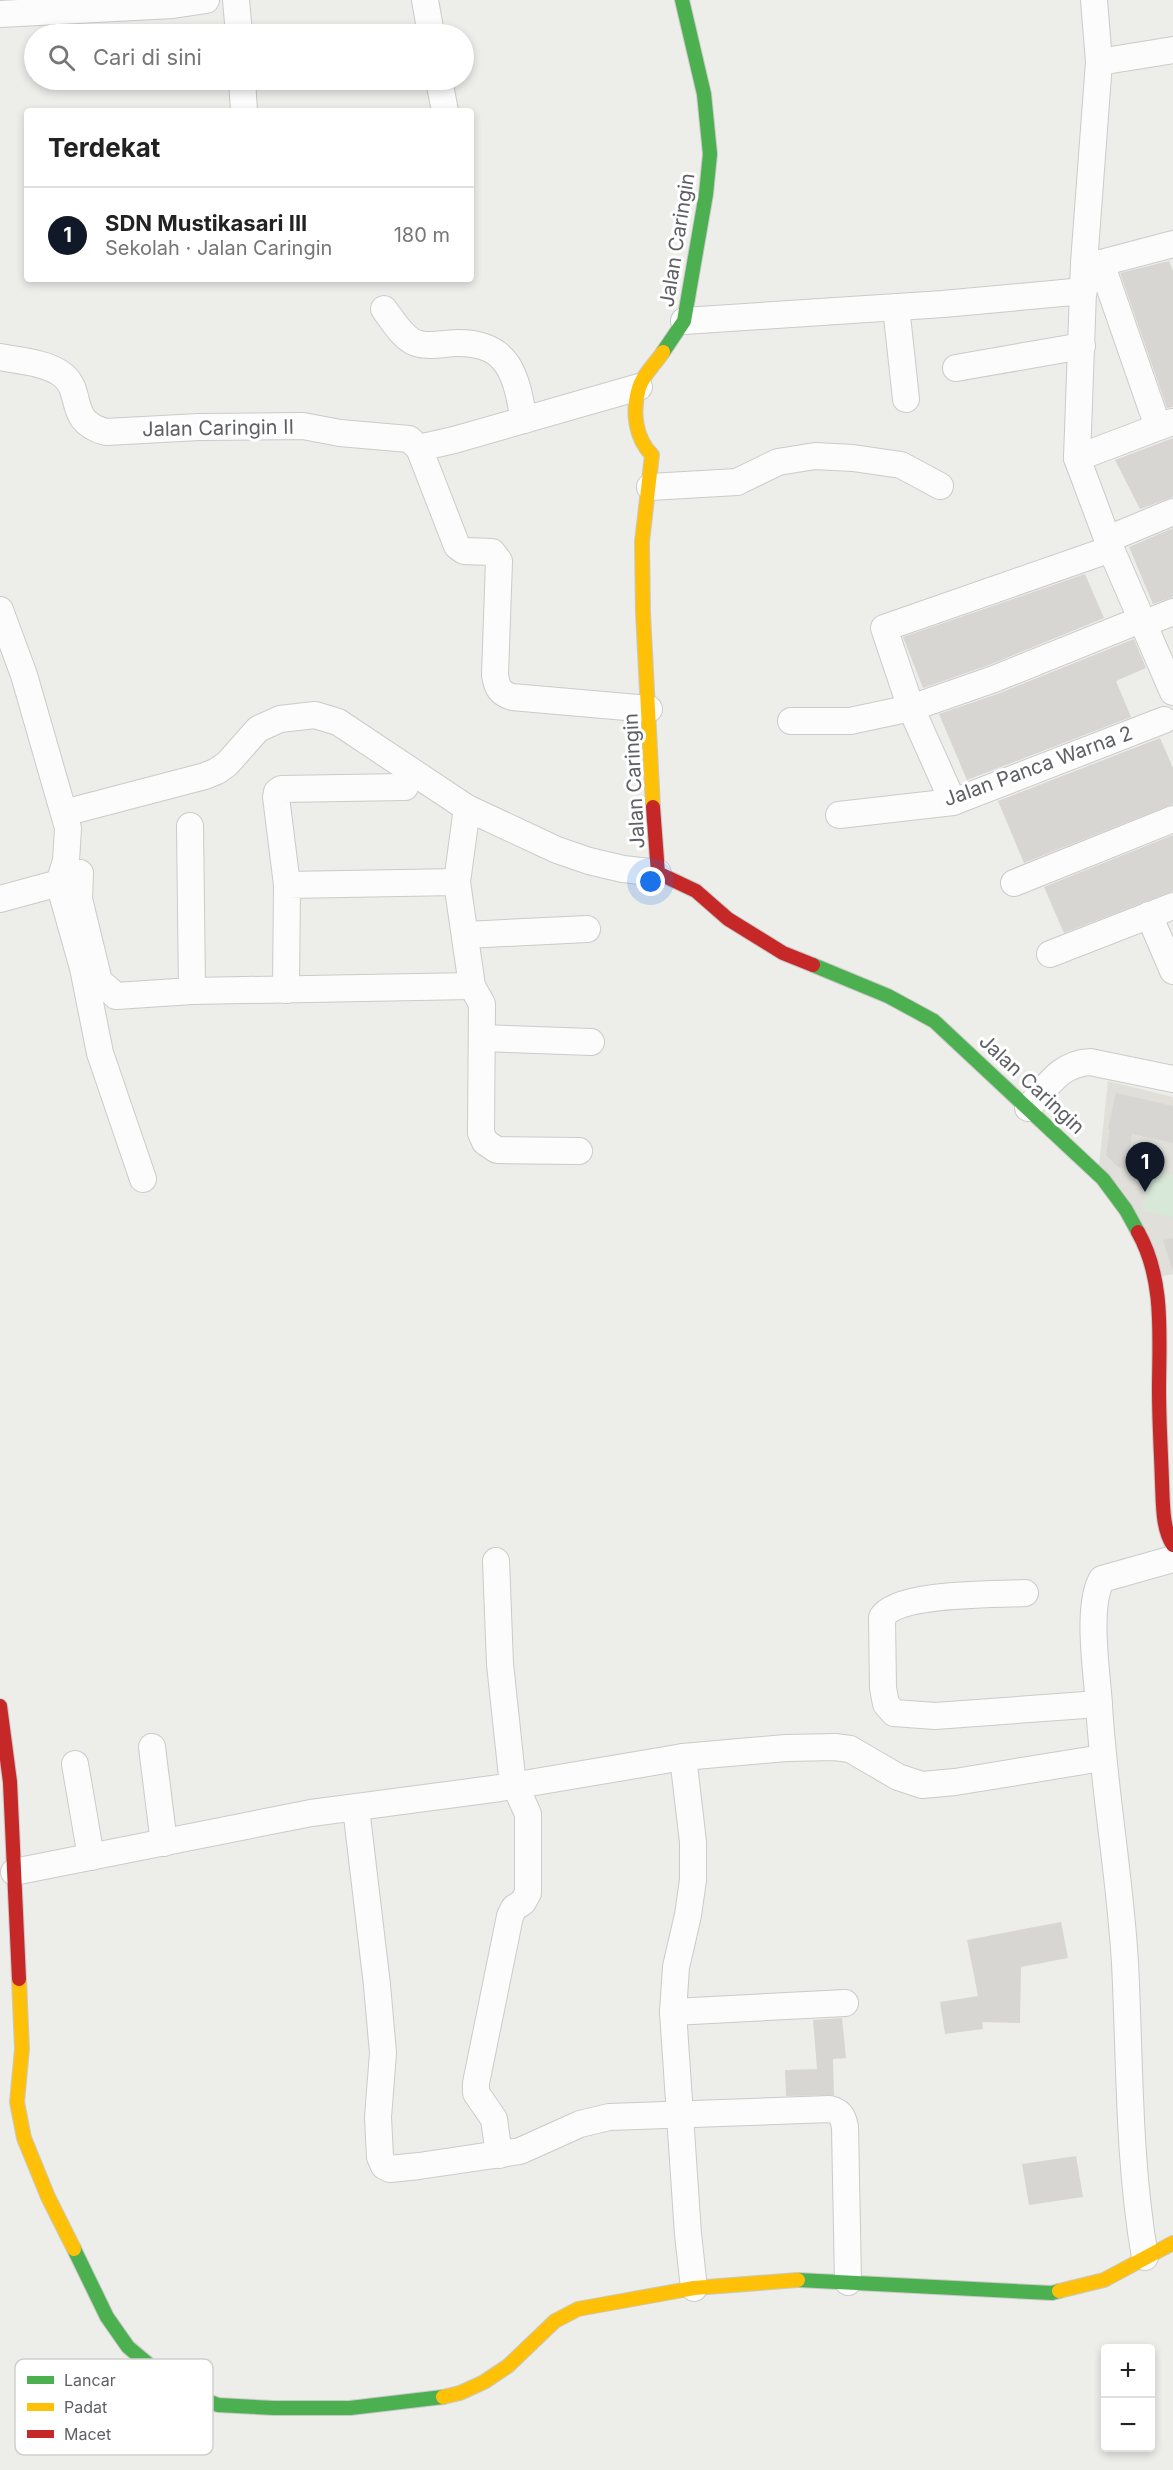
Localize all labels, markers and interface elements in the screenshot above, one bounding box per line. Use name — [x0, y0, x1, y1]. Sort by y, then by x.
search box — [24, 24, 474, 90]
icon: search — [45, 41, 78, 74]
text: Cari di sini — [93, 44, 202, 70]
text: Terdekat — [48, 132, 160, 163]
street label: Jalan Caringin — [655, 171, 699, 309]
text: SDN Mustikasari III — [105, 210, 307, 236]
text: 1 — [63, 223, 72, 247]
text: 180 m — [394, 223, 450, 247]
text: Sekolah · Jalan Caringin — [105, 236, 332, 260]
street label: Jalan Caringin II — [142, 415, 294, 441]
street label: Jalan Caringin — [618, 713, 650, 849]
street label: Jalan Panca Warna 2 — [940, 721, 1136, 811]
your location — [636, 867, 665, 896]
street label: Jalan Caringin — [974, 1029, 1090, 1139]
pin: 1 — [1126, 1142, 1164, 1192]
map controls — [1101, 2344, 1155, 2452]
button: + — [1101, 2344, 1155, 2398]
legend — [15, 2359, 213, 2455]
text: Lancar — [64, 2370, 116, 2390]
text: Padat — [64, 2397, 107, 2417]
button: − — [1101, 2398, 1155, 2452]
text: Macet — [64, 2424, 111, 2444]

